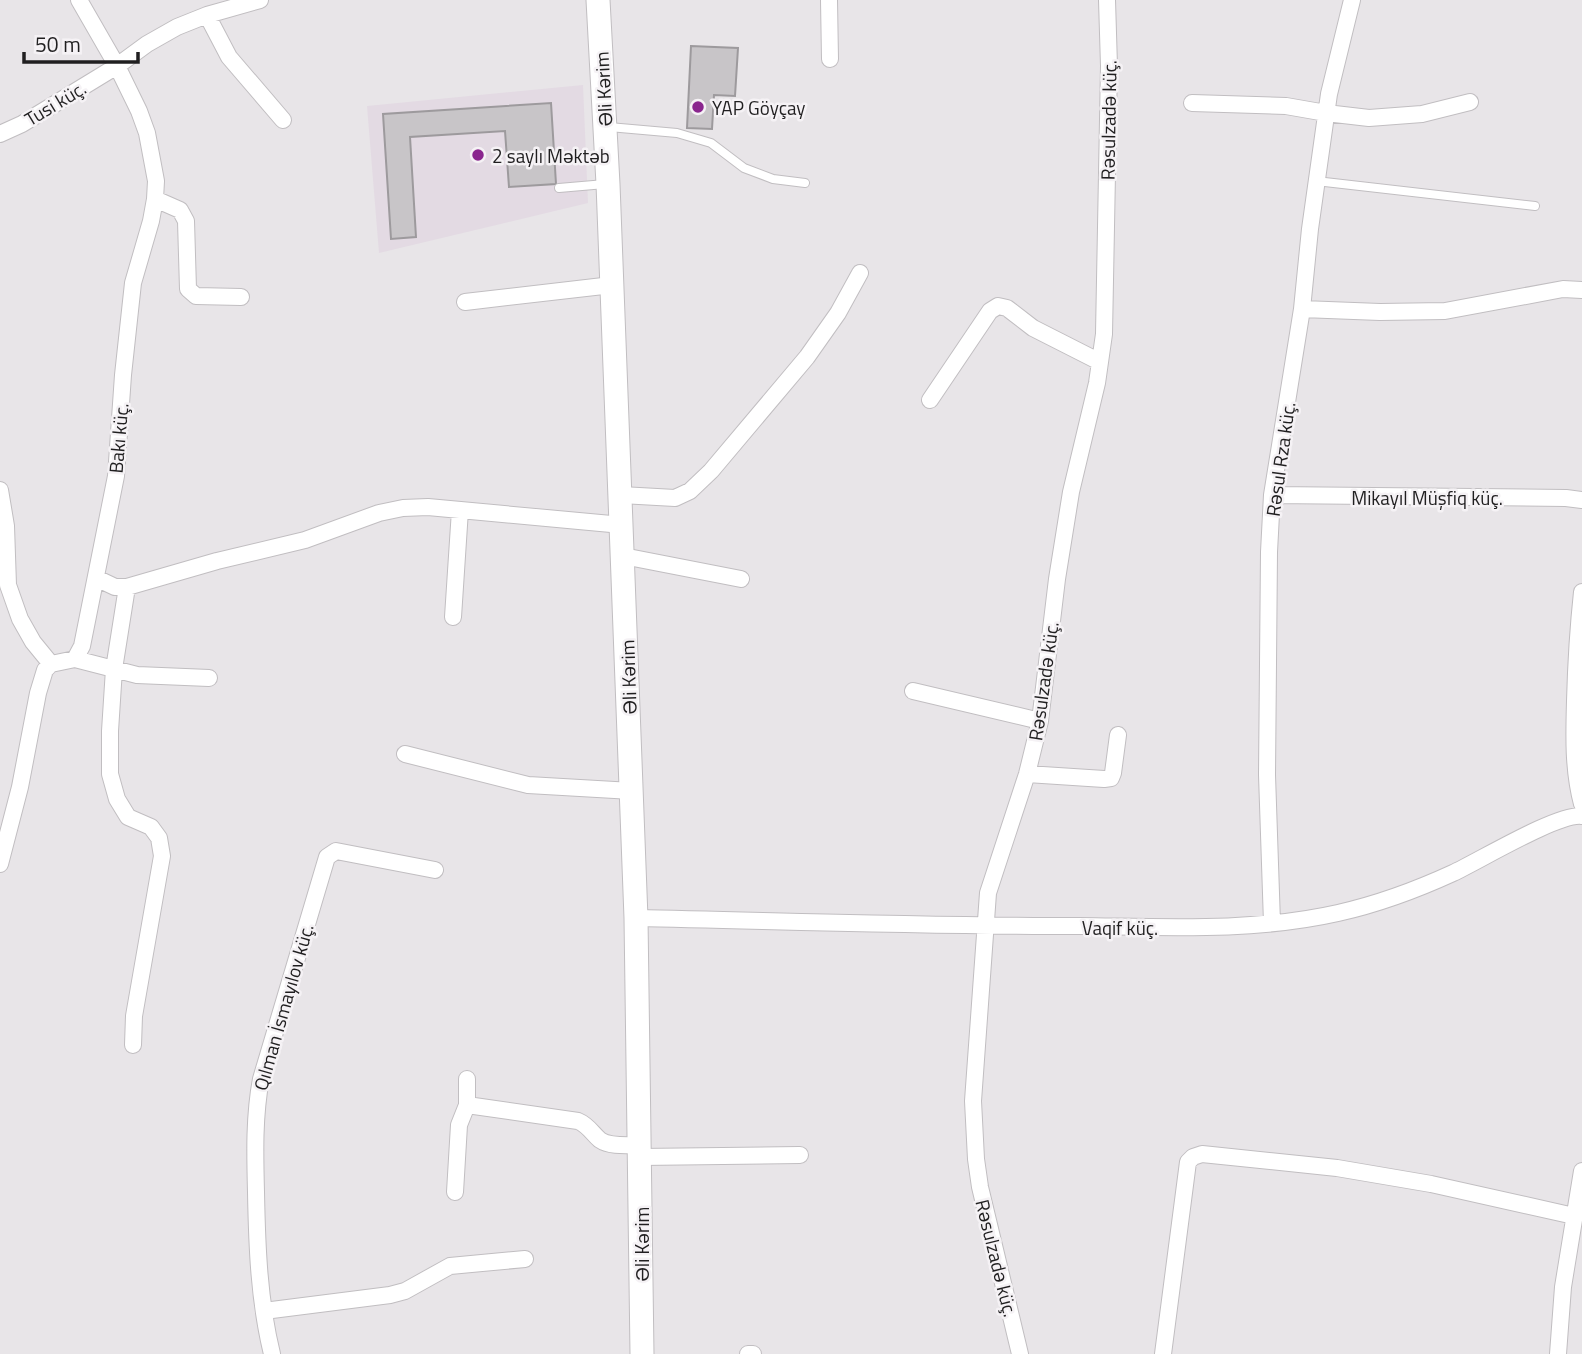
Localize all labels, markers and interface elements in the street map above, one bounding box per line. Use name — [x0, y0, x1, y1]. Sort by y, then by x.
scale bar — [24, 21, 138, 65]
text: 50 m — [35, 28, 81, 60]
street label: Əli Kərim — [587, 51, 619, 127]
street label: Rəsulzadə küç. — [1092, 60, 1124, 180]
street label: Tusi küç. — [19, 73, 91, 133]
place label: YAP Göyçay — [712, 93, 806, 122]
marker: YAP Göyçay — [690, 99, 706, 115]
place label: 2 saylı Məktəb — [492, 141, 610, 170]
marker: 2 saylı Məktəb — [470, 147, 486, 163]
street label: Rəsul Rza küç. — [1258, 400, 1302, 518]
street label: Bakı küç. — [100, 402, 136, 474]
street label: Mikayıl Müşfiq küç. — [1351, 483, 1503, 512]
street label: Rəsulzadə küç. — [1020, 620, 1066, 742]
street label: Əli Kərim — [612, 639, 644, 715]
street label: Vaqif küç. — [1082, 913, 1158, 942]
street label: Qılman İsmayılov küç. — [245, 920, 321, 1094]
street label: Rəsulzadə küç. — [968, 1196, 1026, 1320]
street label: Əli Kərim — [627, 1206, 656, 1282]

